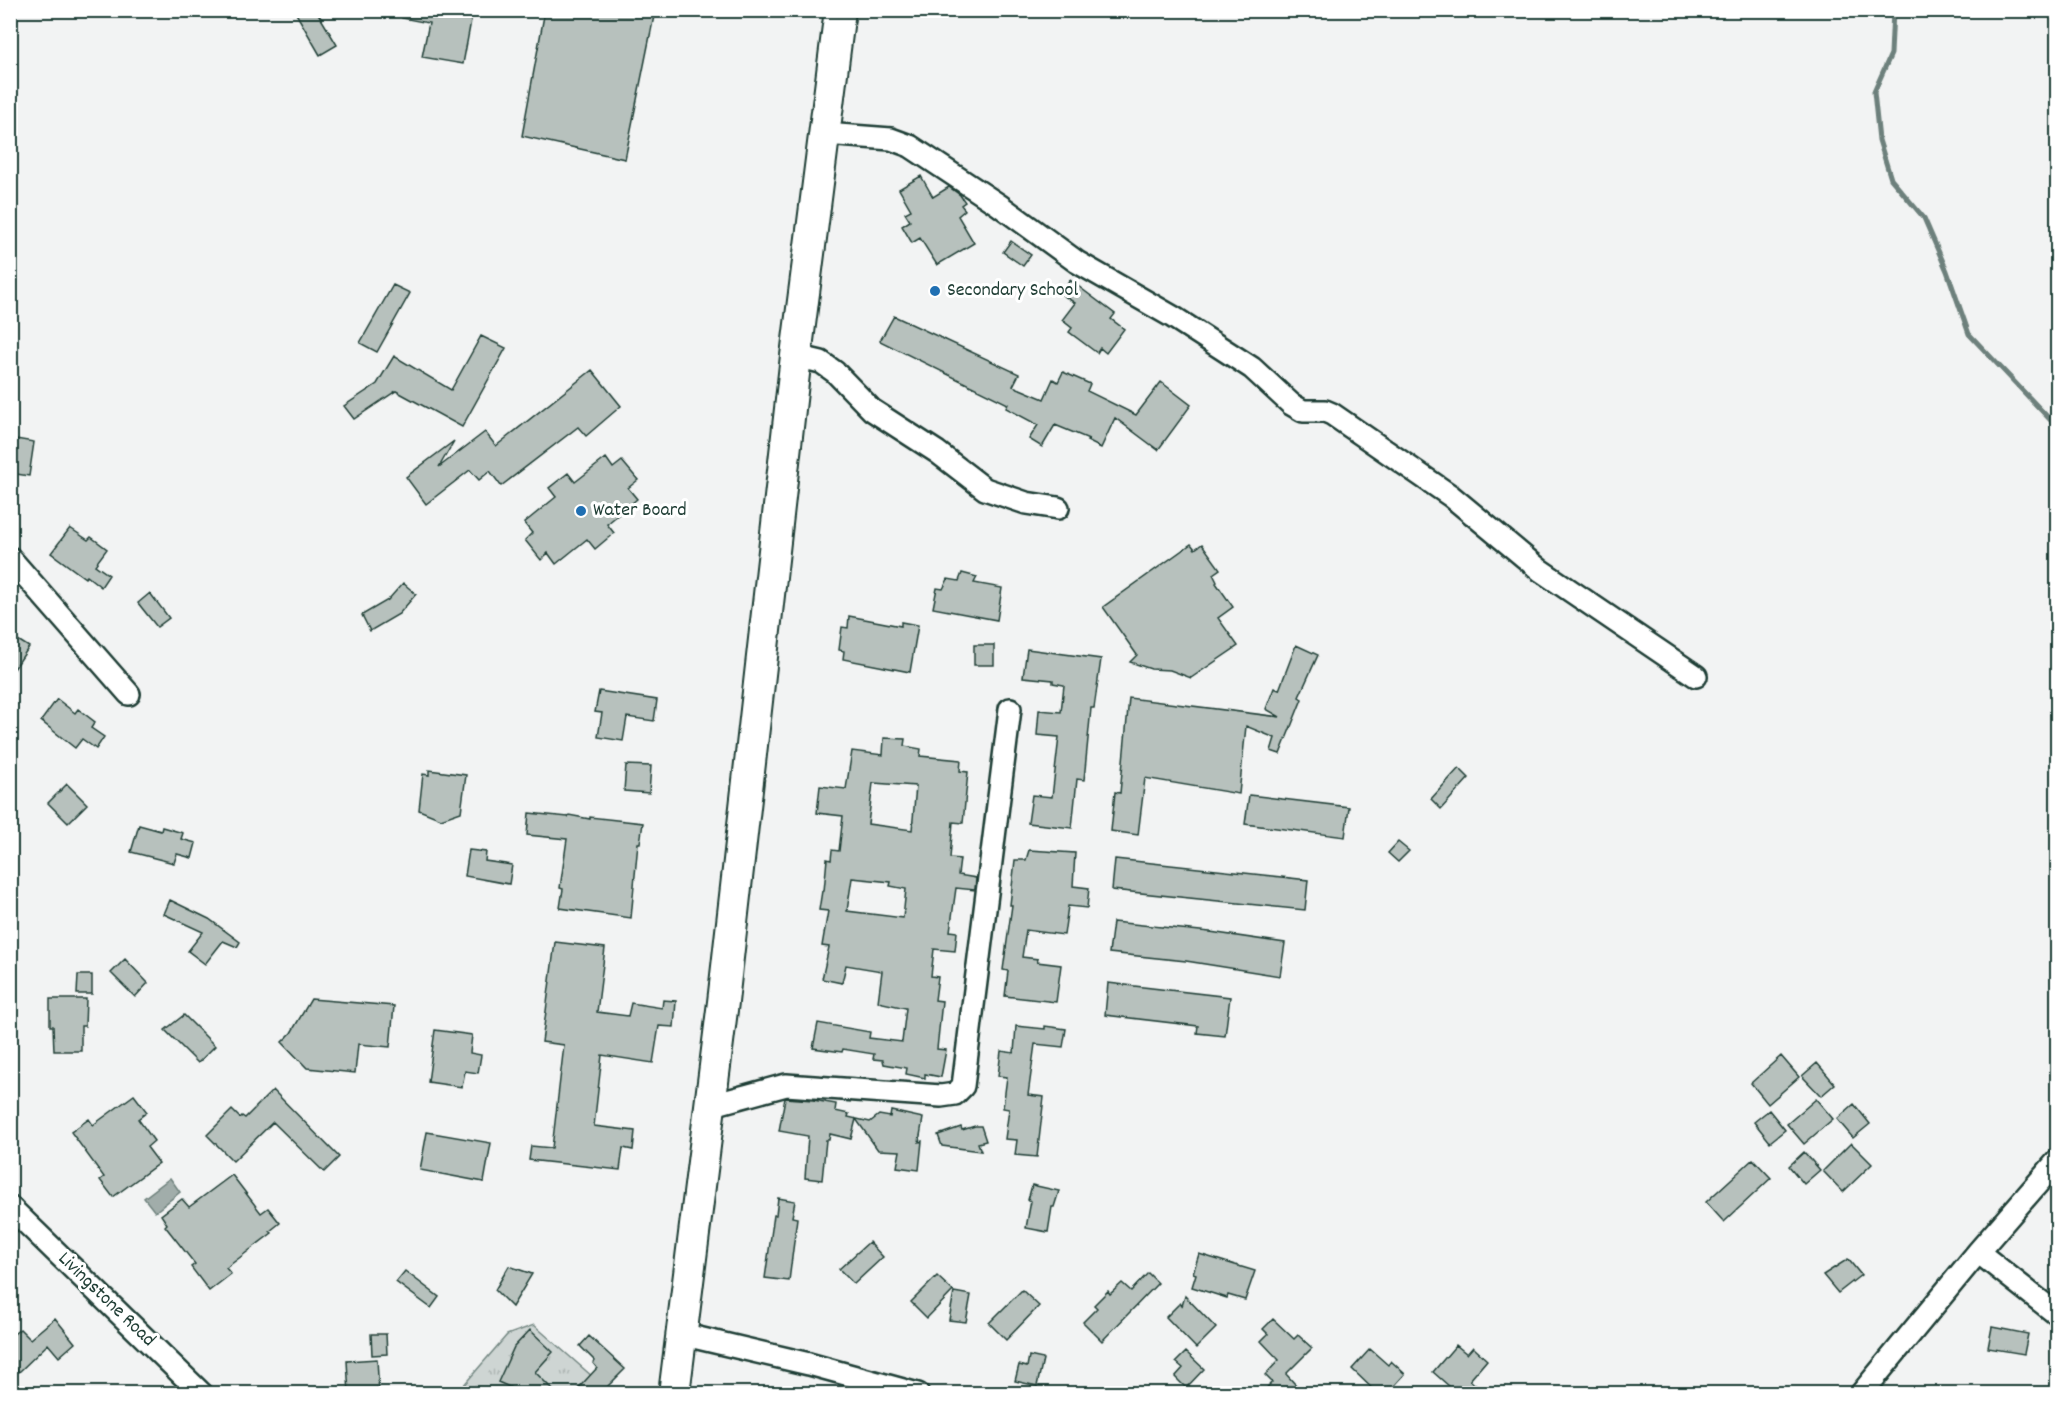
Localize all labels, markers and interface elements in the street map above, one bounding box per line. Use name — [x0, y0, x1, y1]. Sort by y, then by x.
place label: Secondary School — [947, 277, 1078, 305]
marker: Secondary School — [928, 284, 942, 298]
place label: Water Board — [593, 497, 687, 525]
marker: Water Board — [574, 504, 588, 518]
street label: Livingstone Road — [51, 1246, 161, 1354]

